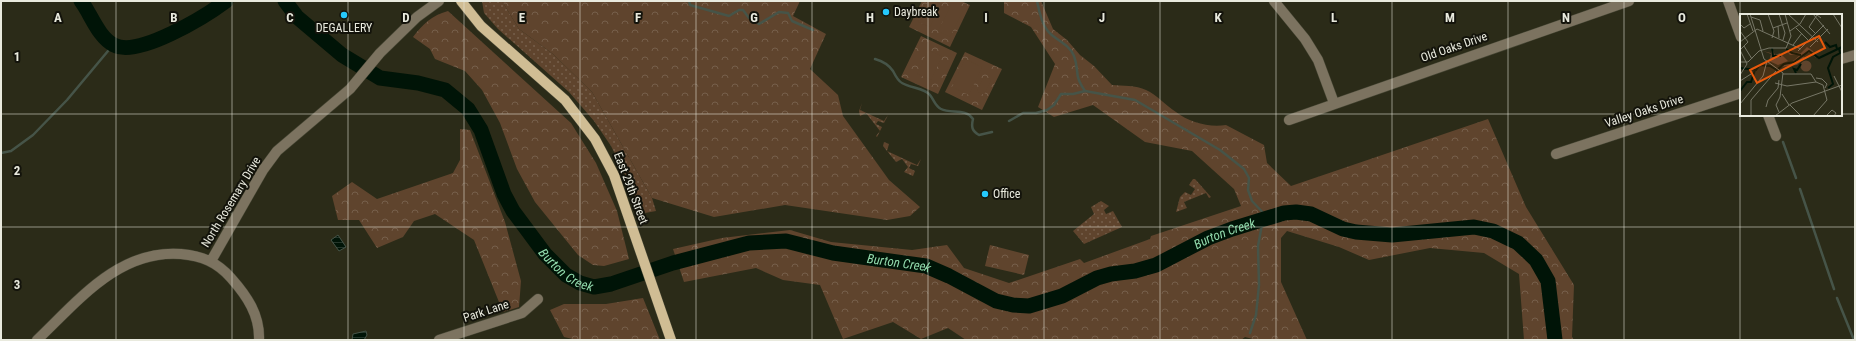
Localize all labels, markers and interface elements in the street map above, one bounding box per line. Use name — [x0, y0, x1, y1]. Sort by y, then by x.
place label: Daybreak — [894, 5, 938, 19]
marker: Daybreak — [881, 7, 891, 17]
text: A — [54, 10, 62, 25]
text: B — [170, 10, 178, 25]
text: C — [286, 10, 294, 25]
marker: DEGALLERY — [339, 10, 349, 20]
text: D — [402, 10, 410, 25]
text: E — [519, 10, 526, 25]
text: F — [635, 10, 641, 25]
text: G — [750, 10, 758, 25]
text: H — [866, 10, 874, 25]
text: I — [984, 10, 988, 25]
text: J — [1099, 10, 1105, 25]
text: K — [1214, 10, 1222, 25]
text: L — [1331, 10, 1337, 25]
text: M — [1445, 10, 1455, 25]
text: N — [1562, 10, 1570, 25]
text: O — [1678, 10, 1686, 25]
inset map — [1740, 14, 1842, 116]
place label: DEGALLERY — [316, 21, 373, 35]
street label: Old Oaks Drive — [1419, 29, 1489, 65]
text: 1 — [14, 49, 20, 64]
street label: Valley Oaks Drive — [1603, 92, 1685, 130]
street label: East 29th Street — [611, 150, 651, 226]
street label: North Rosemary Drive — [198, 154, 264, 250]
text: 2 — [14, 163, 21, 178]
place label: Office — [993, 187, 1021, 201]
marker: Office — [980, 189, 990, 199]
water label: Burton Creek — [1191, 215, 1257, 252]
water label: Burton Creek — [536, 245, 595, 294]
water label: Burton Creek — [866, 250, 934, 275]
text: 3 — [14, 277, 20, 292]
street label: Park Lane — [461, 297, 511, 325]

